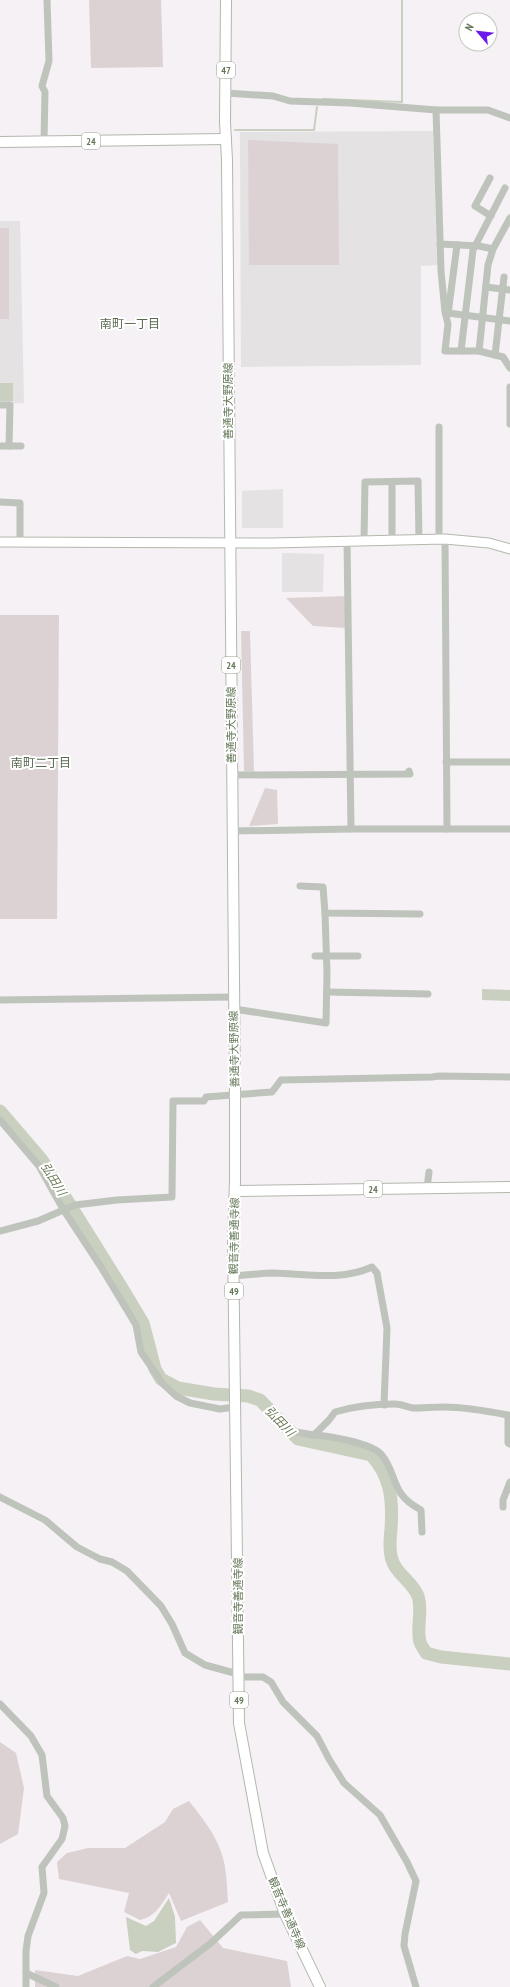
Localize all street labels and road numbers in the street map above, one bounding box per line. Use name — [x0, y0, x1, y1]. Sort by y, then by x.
road number: 47 — [217, 62, 235, 78]
road number: 24 — [82, 133, 100, 149]
street label: 善通寺大野原線 — [221, 363, 235, 440]
road number: 24 — [222, 657, 240, 673]
street label: 善通寺大野原線 — [224, 687, 238, 764]
street label: 善通寺大野原線 — [226, 1010, 242, 1088]
road number: 24 — [364, 1181, 382, 1197]
street label: 観音寺善通寺線 — [226, 1197, 242, 1275]
road number: 49 — [225, 1283, 243, 1299]
street label: 観音寺善通寺線 — [231, 1558, 245, 1635]
road number: 49 — [230, 1692, 248, 1708]
street label: 観音寺善通寺線 — [266, 1875, 308, 1951]

